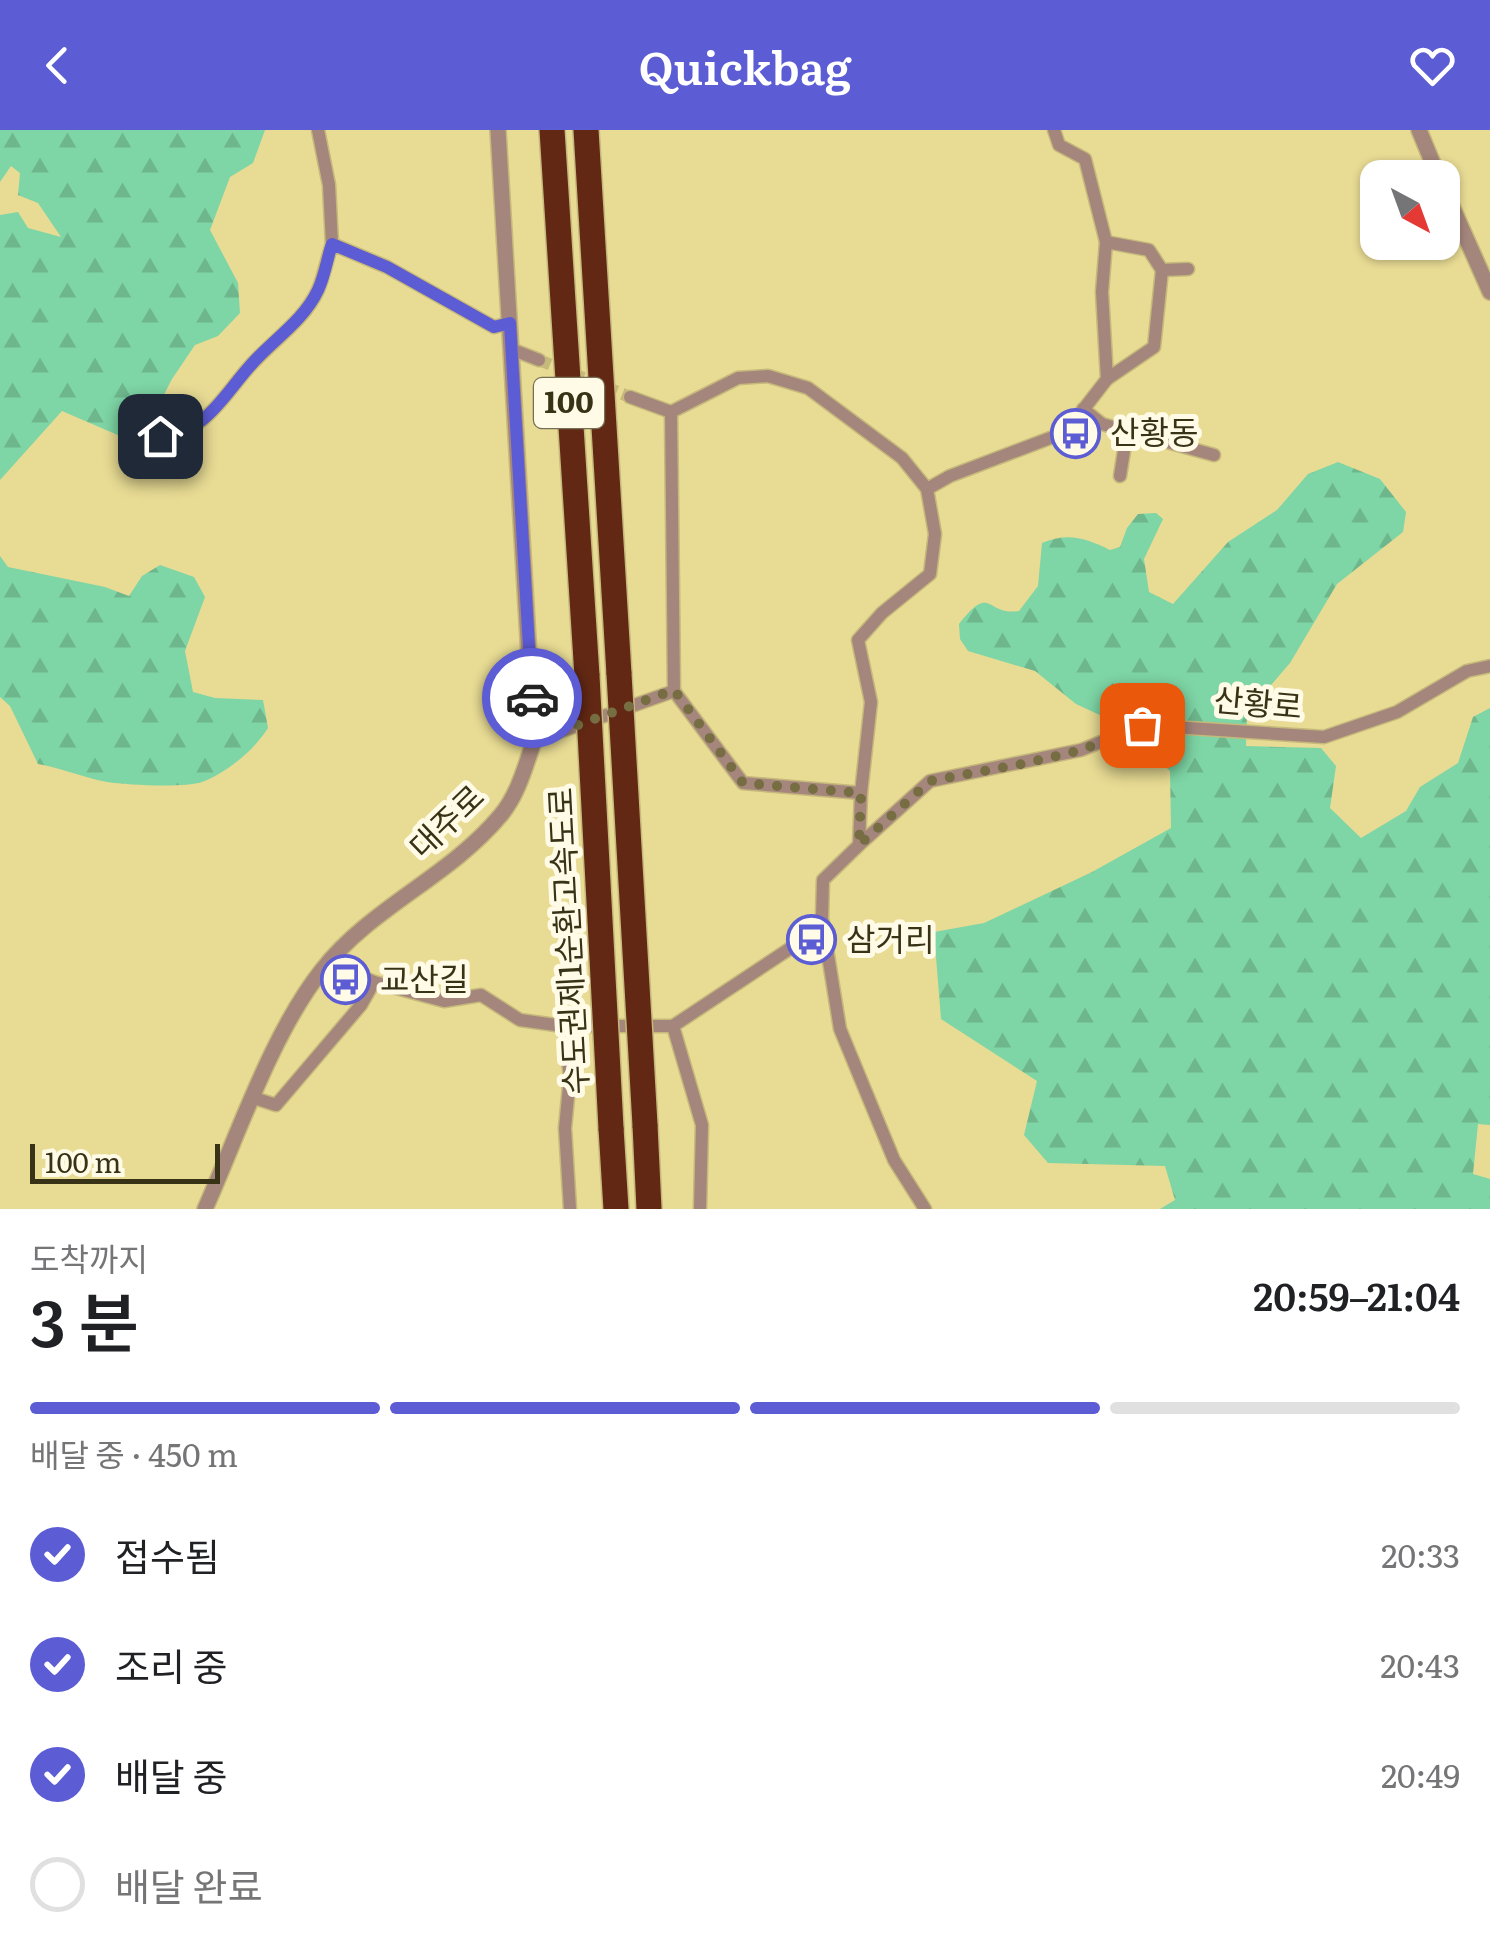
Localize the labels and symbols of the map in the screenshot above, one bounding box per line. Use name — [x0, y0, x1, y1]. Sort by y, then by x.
north arrow — [1360, 160, 1460, 260]
road number: 100 — [534, 378, 604, 428]
pin — [118, 394, 203, 479]
place label: 산황동 — [1110, 406, 1198, 454]
bus stop icon: 산황동 — [1049, 407, 1101, 459]
courier — [482, 648, 582, 748]
street label: 산황로 — [1212, 673, 1304, 729]
pin — [1100, 683, 1185, 768]
street label: 대주로 — [396, 772, 493, 868]
street label: 수도권제1순환고속도로 — [534, 786, 598, 1096]
place label: 삼거리 — [846, 913, 934, 961]
bus stop icon: 삼거리 — [785, 914, 837, 966]
place label: 교산길 — [380, 953, 468, 1001]
bus stop icon: 교산길 — [319, 954, 371, 1006]
scale bar — [30, 1139, 220, 1184]

